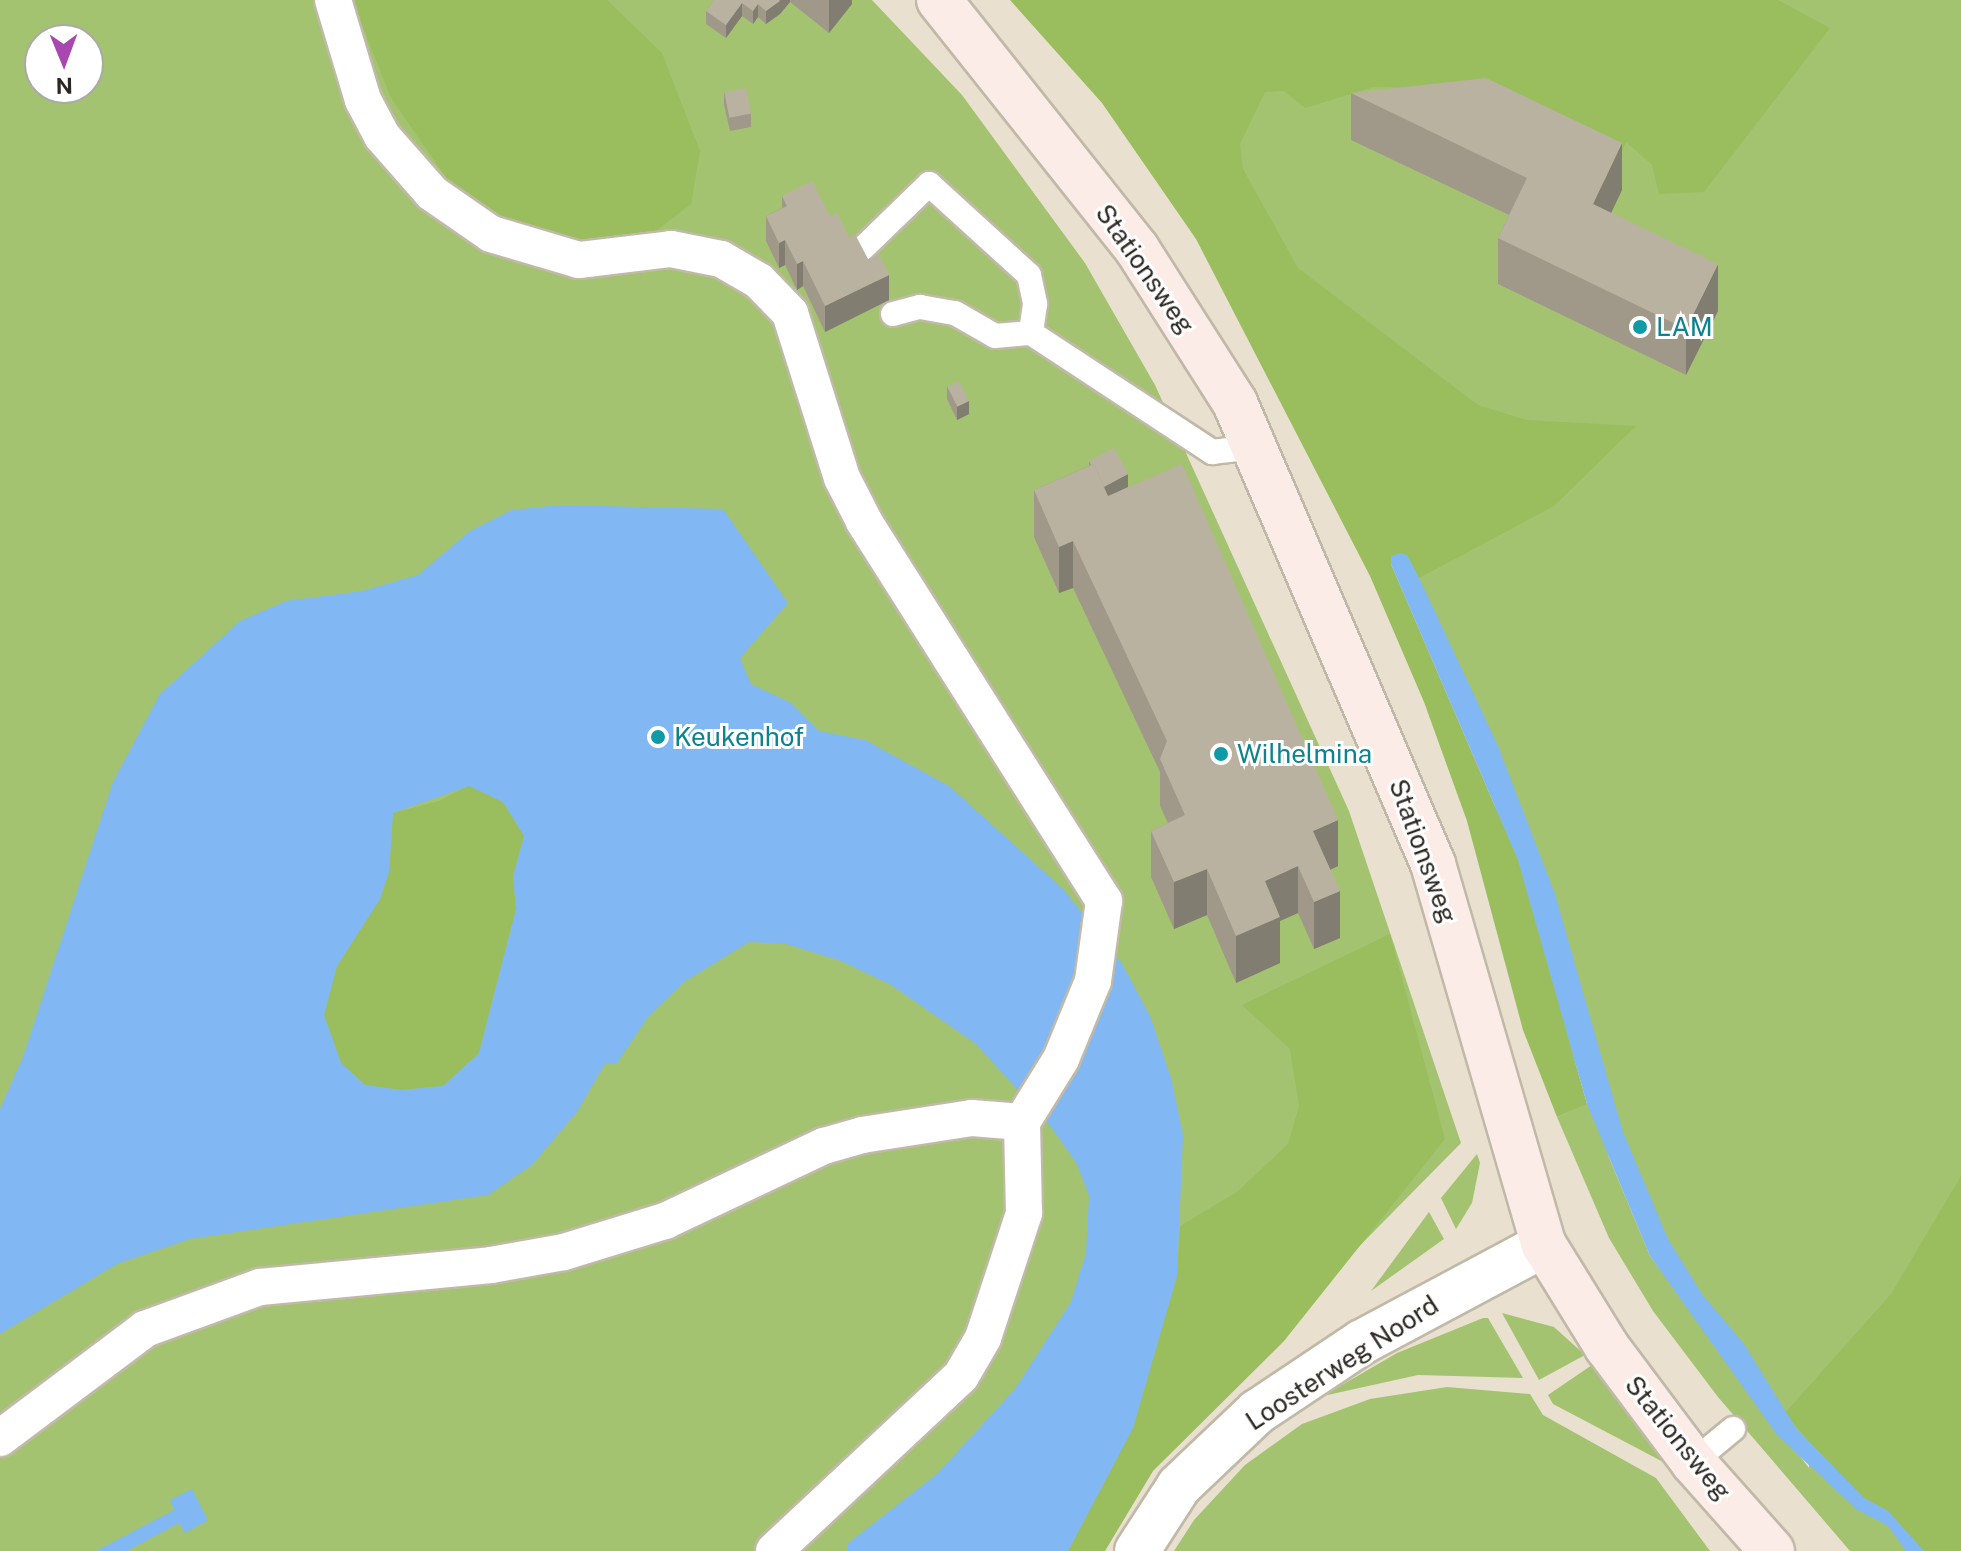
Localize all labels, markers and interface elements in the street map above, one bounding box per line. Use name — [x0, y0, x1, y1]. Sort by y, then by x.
north arrow — [24, 24, 104, 104]
text: N — [56, 73, 73, 99]
street label: Stationsweg — [1089, 198, 1201, 340]
place label: LAM — [1656, 311, 1713, 343]
marker: LAM — [1631, 318, 1649, 336]
place label: Keukenhof — [674, 721, 804, 753]
marker: Keukenhof — [649, 728, 667, 746]
place label: Wilhelmina — [1237, 738, 1372, 770]
marker: Wilhelmina — [1212, 745, 1230, 763]
street label: Stationsweg — [1383, 775, 1463, 927]
street label: Loosterweg Noord — [1240, 1289, 1444, 1437]
street label: Stationsweg — [1618, 1370, 1738, 1506]

